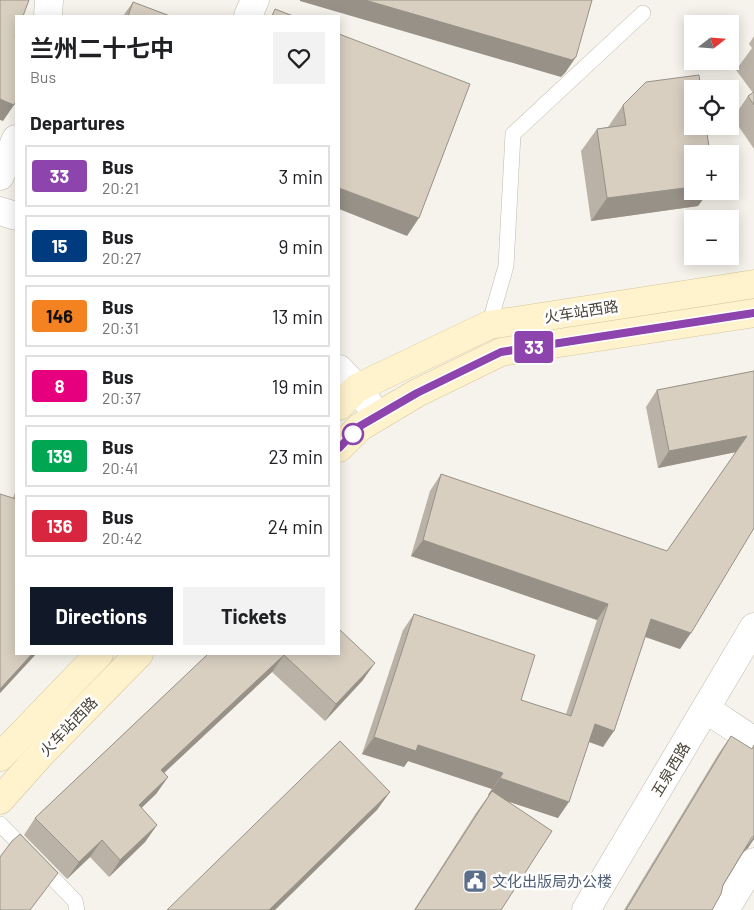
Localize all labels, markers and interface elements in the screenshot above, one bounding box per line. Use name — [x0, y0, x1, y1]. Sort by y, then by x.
north arrow — [684, 15, 739, 70]
map controls — [684, 15, 739, 265]
button: heart — [273, 32, 325, 84]
text: 兰州二十七中 — [30, 33, 174, 62]
text: Bus — [30, 67, 56, 86]
button: locate — [684, 80, 739, 135]
text: Departures — [30, 111, 125, 134]
button: + — [684, 145, 739, 200]
text: Bus — [102, 155, 134, 178]
text: 33 — [50, 165, 69, 187]
text: 3 min — [279, 165, 323, 188]
text: 20:21 — [102, 178, 139, 197]
button: − — [684, 210, 739, 265]
text: Bus — [102, 225, 134, 248]
text: 15 — [51, 235, 68, 257]
text: 9 min — [279, 235, 323, 258]
text: 20:27 — [102, 248, 141, 267]
text: Bus — [102, 295, 134, 318]
street label: 火车站西路 — [543, 296, 619, 326]
text: 146 — [46, 305, 73, 327]
text: 13 min — [272, 305, 323, 328]
text: 20:31 — [102, 318, 139, 337]
line badge: 33 — [512, 331, 556, 363]
text: 33 — [524, 336, 544, 358]
text: Bus — [102, 365, 134, 388]
text: 8 — [55, 375, 64, 397]
text: 19 min — [272, 375, 323, 398]
text: 20:37 — [102, 388, 141, 407]
unlabelled marker — [342, 423, 364, 445]
text: Bus — [102, 435, 134, 458]
text: 139 — [47, 445, 72, 467]
text: 23 min — [269, 445, 323, 468]
text: 20:41 — [102, 458, 138, 477]
text: Bus — [102, 505, 134, 528]
text: 136 — [47, 515, 72, 537]
text: 24 min — [268, 515, 323, 538]
text: 20:42 — [102, 528, 142, 547]
button: Directions — [30, 587, 173, 645]
button: Tickets — [183, 587, 325, 645]
street label: 火车站西路 — [35, 693, 101, 759]
street label: 五泉西路 — [647, 739, 693, 799]
public building icon: 文化出版局办公楼 — [462, 868, 488, 894]
place label: 文化出版局办公楼 — [492, 872, 612, 890]

